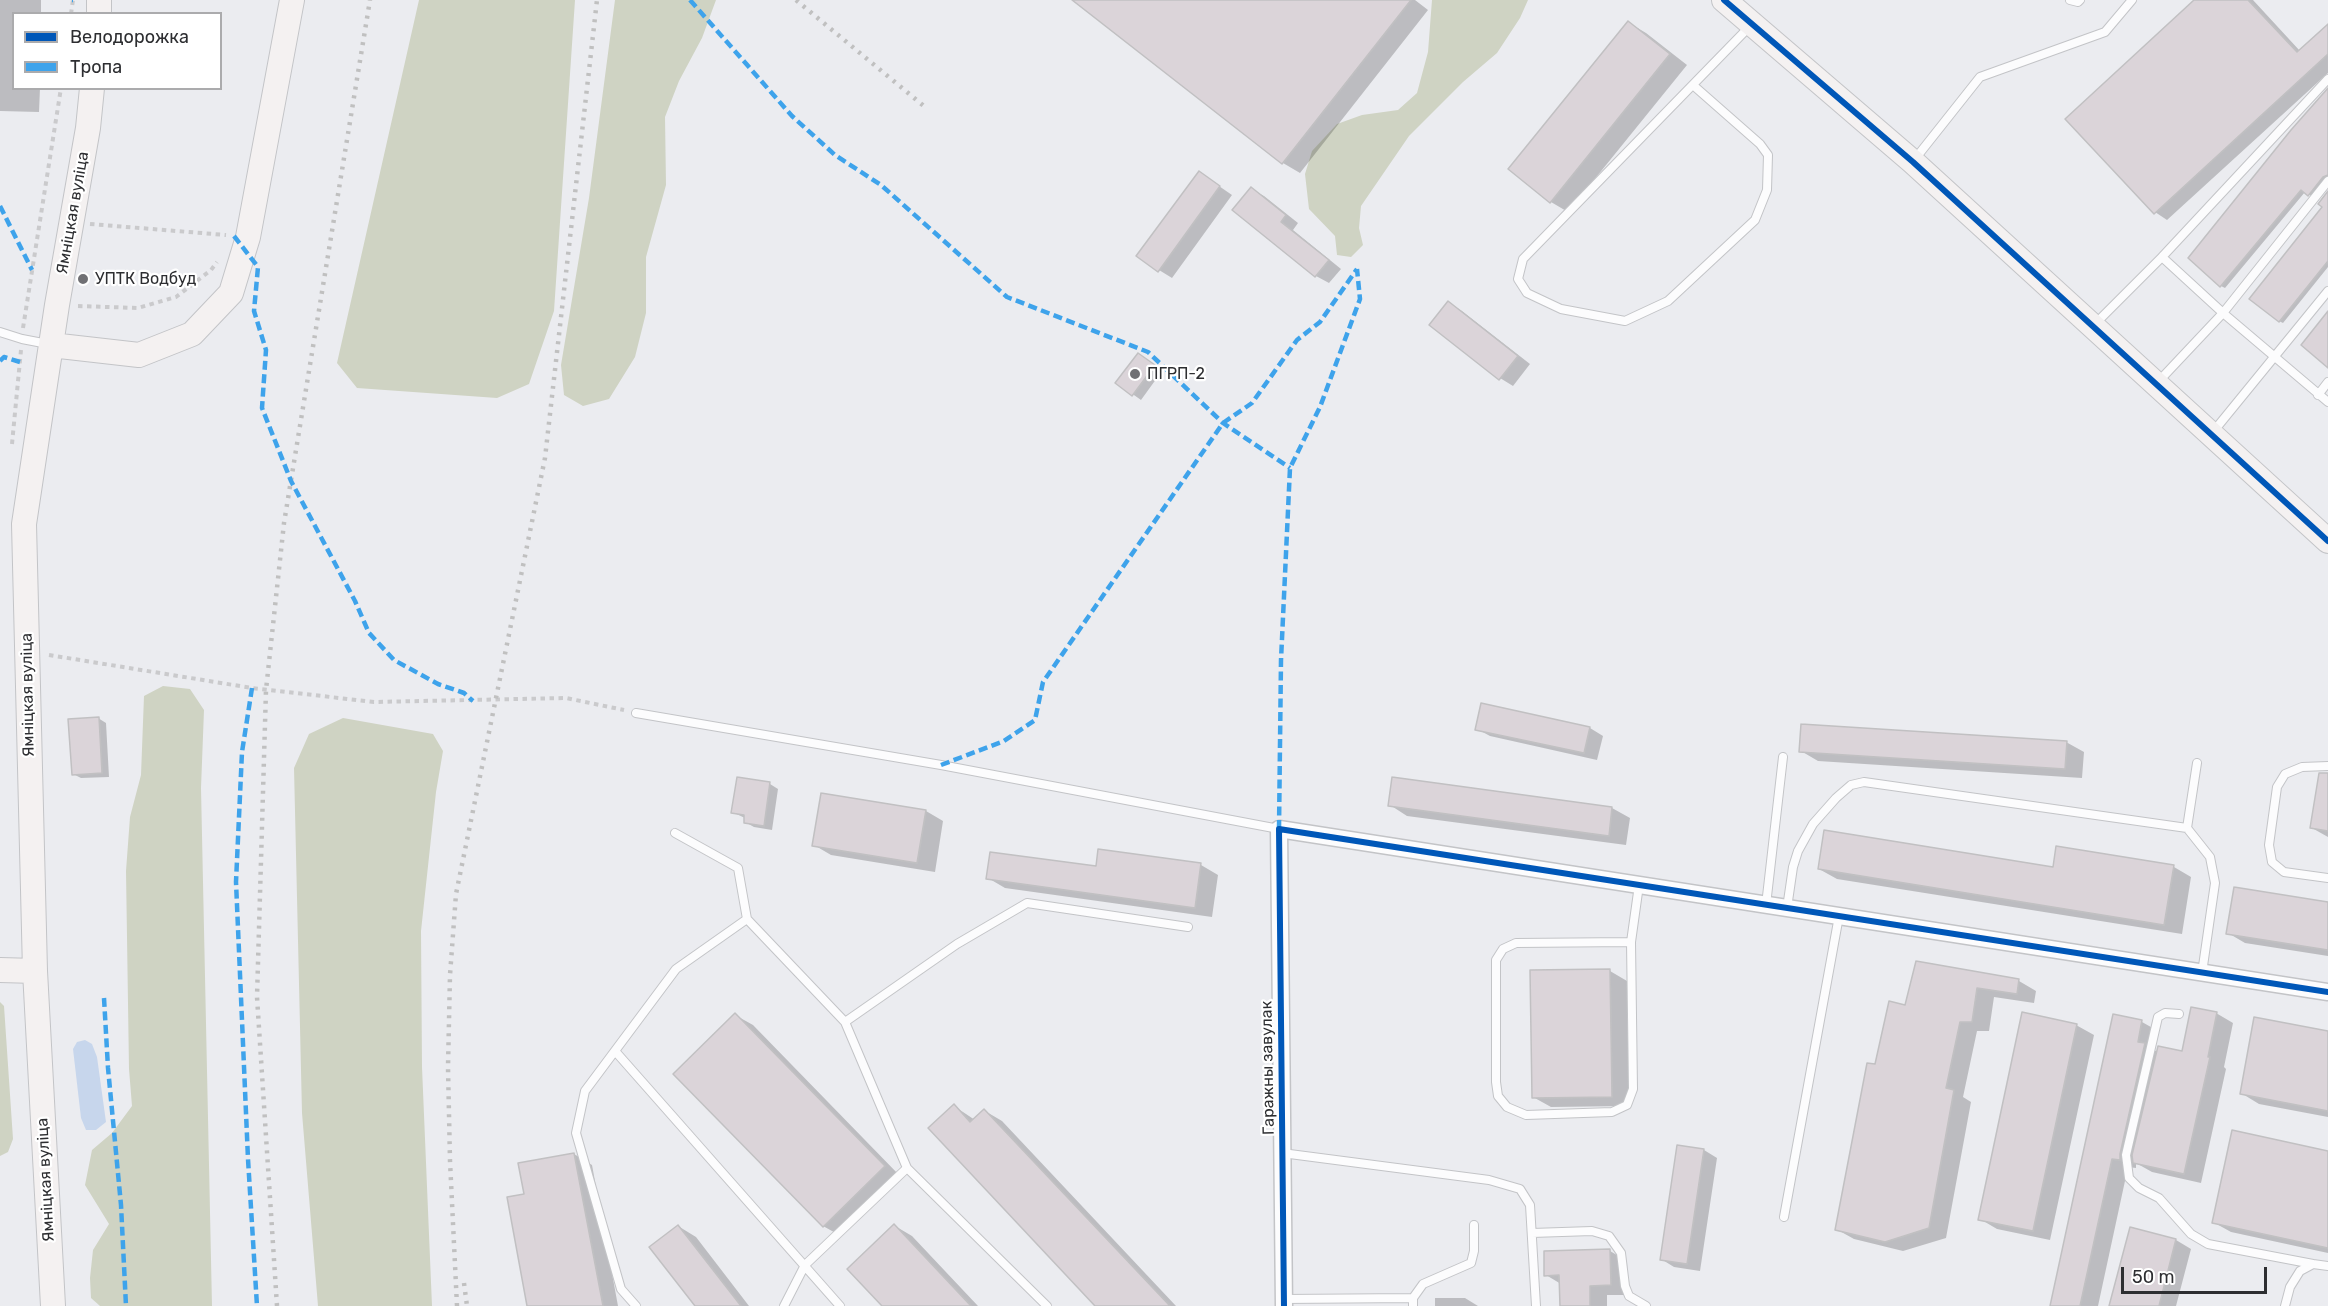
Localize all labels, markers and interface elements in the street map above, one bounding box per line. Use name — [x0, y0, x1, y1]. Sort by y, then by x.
legend — [12, 12, 222, 90]
text: Велодорожка — [70, 26, 189, 48]
text: Тропа — [70, 56, 122, 78]
street label: Ямніцкая вуліца — [53, 150, 93, 276]
place label: УПТК Водбуд — [95, 269, 196, 289]
marker: УПТК Водбуд — [76, 272, 90, 286]
place label: ПГРП-2 — [1147, 364, 1205, 384]
marker: ПГРП-2 — [1128, 367, 1142, 381]
street label: Ямніцкая вуліца — [17, 633, 39, 757]
street label: Гаражны завулак — [1257, 1001, 1279, 1135]
street label: Ямніцкая вуліца — [33, 1118, 59, 1242]
scale bar — [2124, 1255, 2270, 1293]
text: 50 m — [2132, 1266, 2175, 1288]

